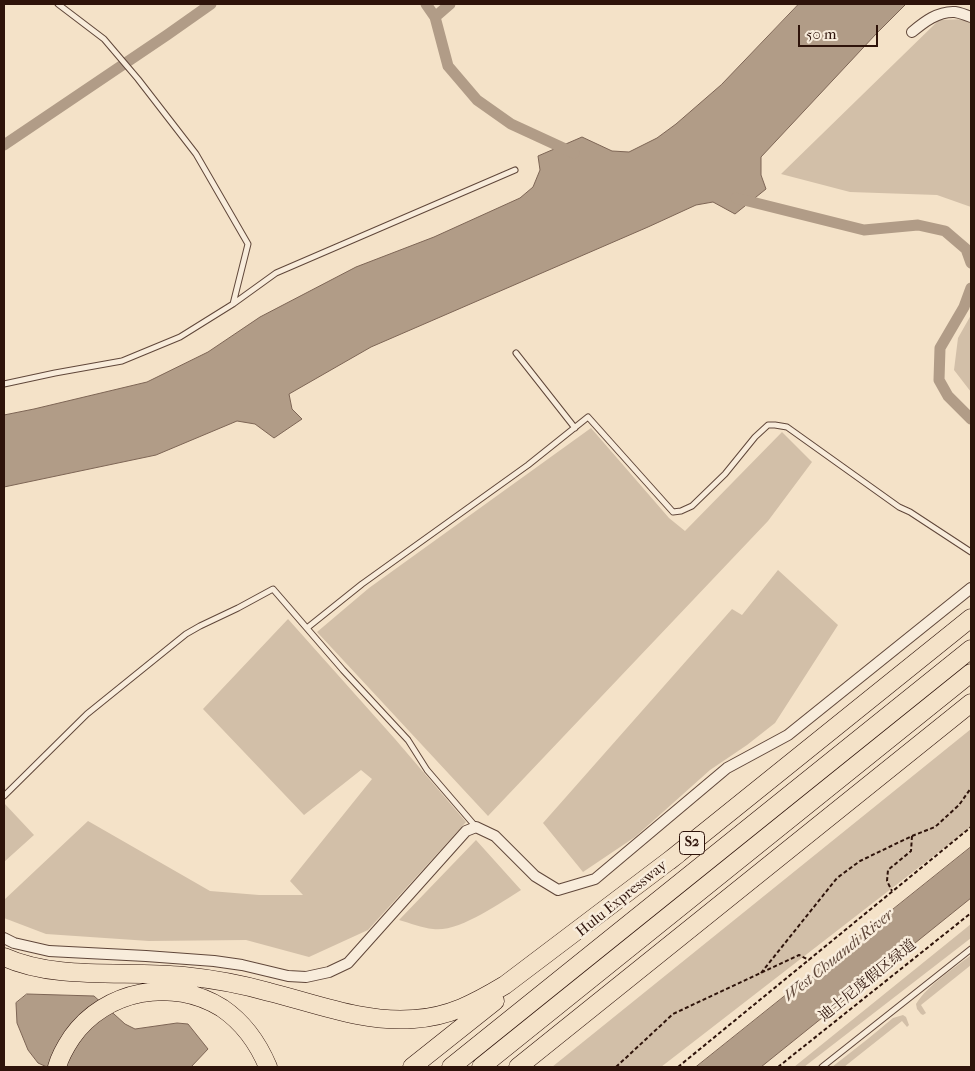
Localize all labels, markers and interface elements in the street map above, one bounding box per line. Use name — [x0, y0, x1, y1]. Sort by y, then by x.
scale bar — [800, 15, 880, 47]
text: 50 m — [806, 25, 836, 43]
road number: S2 — [680, 831, 704, 854]
street label: Hulu Expressway — [573, 857, 671, 941]
water label: West Chuandi River — [780, 906, 898, 1006]
street label: 迪士尼度假区绿道 — [816, 936, 920, 1026]

